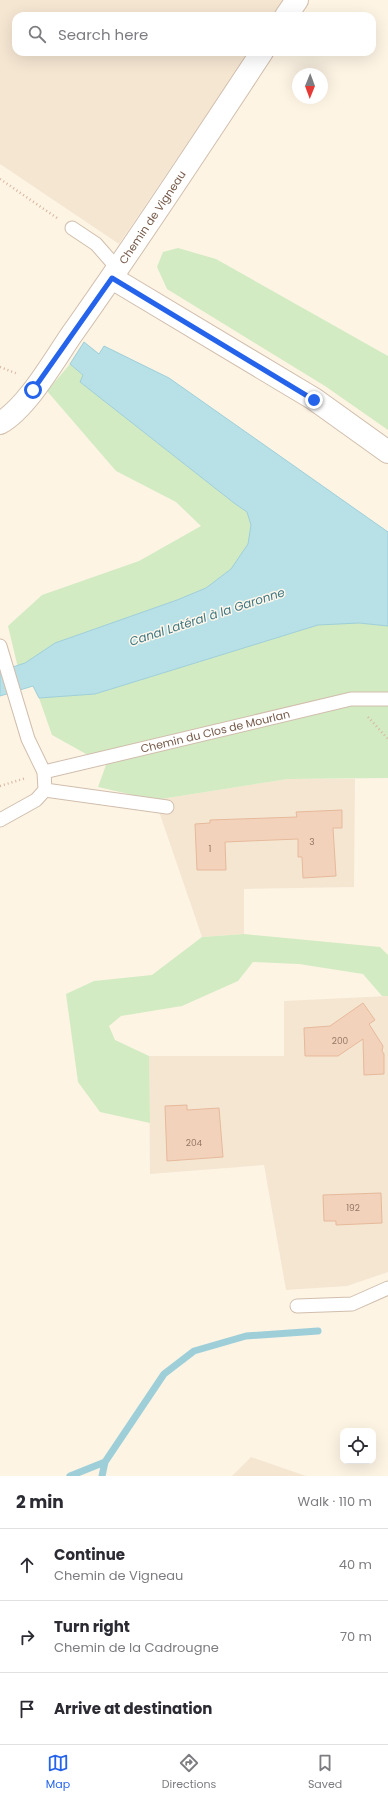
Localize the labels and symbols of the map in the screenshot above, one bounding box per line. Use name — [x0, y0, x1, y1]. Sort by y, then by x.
north arrow — [292, 68, 328, 104]
street label: Chemin de Vigneau — [115, 167, 190, 267]
route start — [24, 381, 42, 399]
route end — [305, 391, 323, 409]
water label: Canal Latéral à la Garonne — [127, 583, 287, 650]
street label: Chemin du Clos de Mourlan — [139, 706, 291, 757]
house number: 3 — [309, 836, 315, 848]
house number: 1 — [209, 843, 212, 855]
house number: 200 — [332, 1035, 349, 1047]
house number: 204 — [186, 1137, 203, 1149]
house number: 192 — [346, 1202, 360, 1214]

